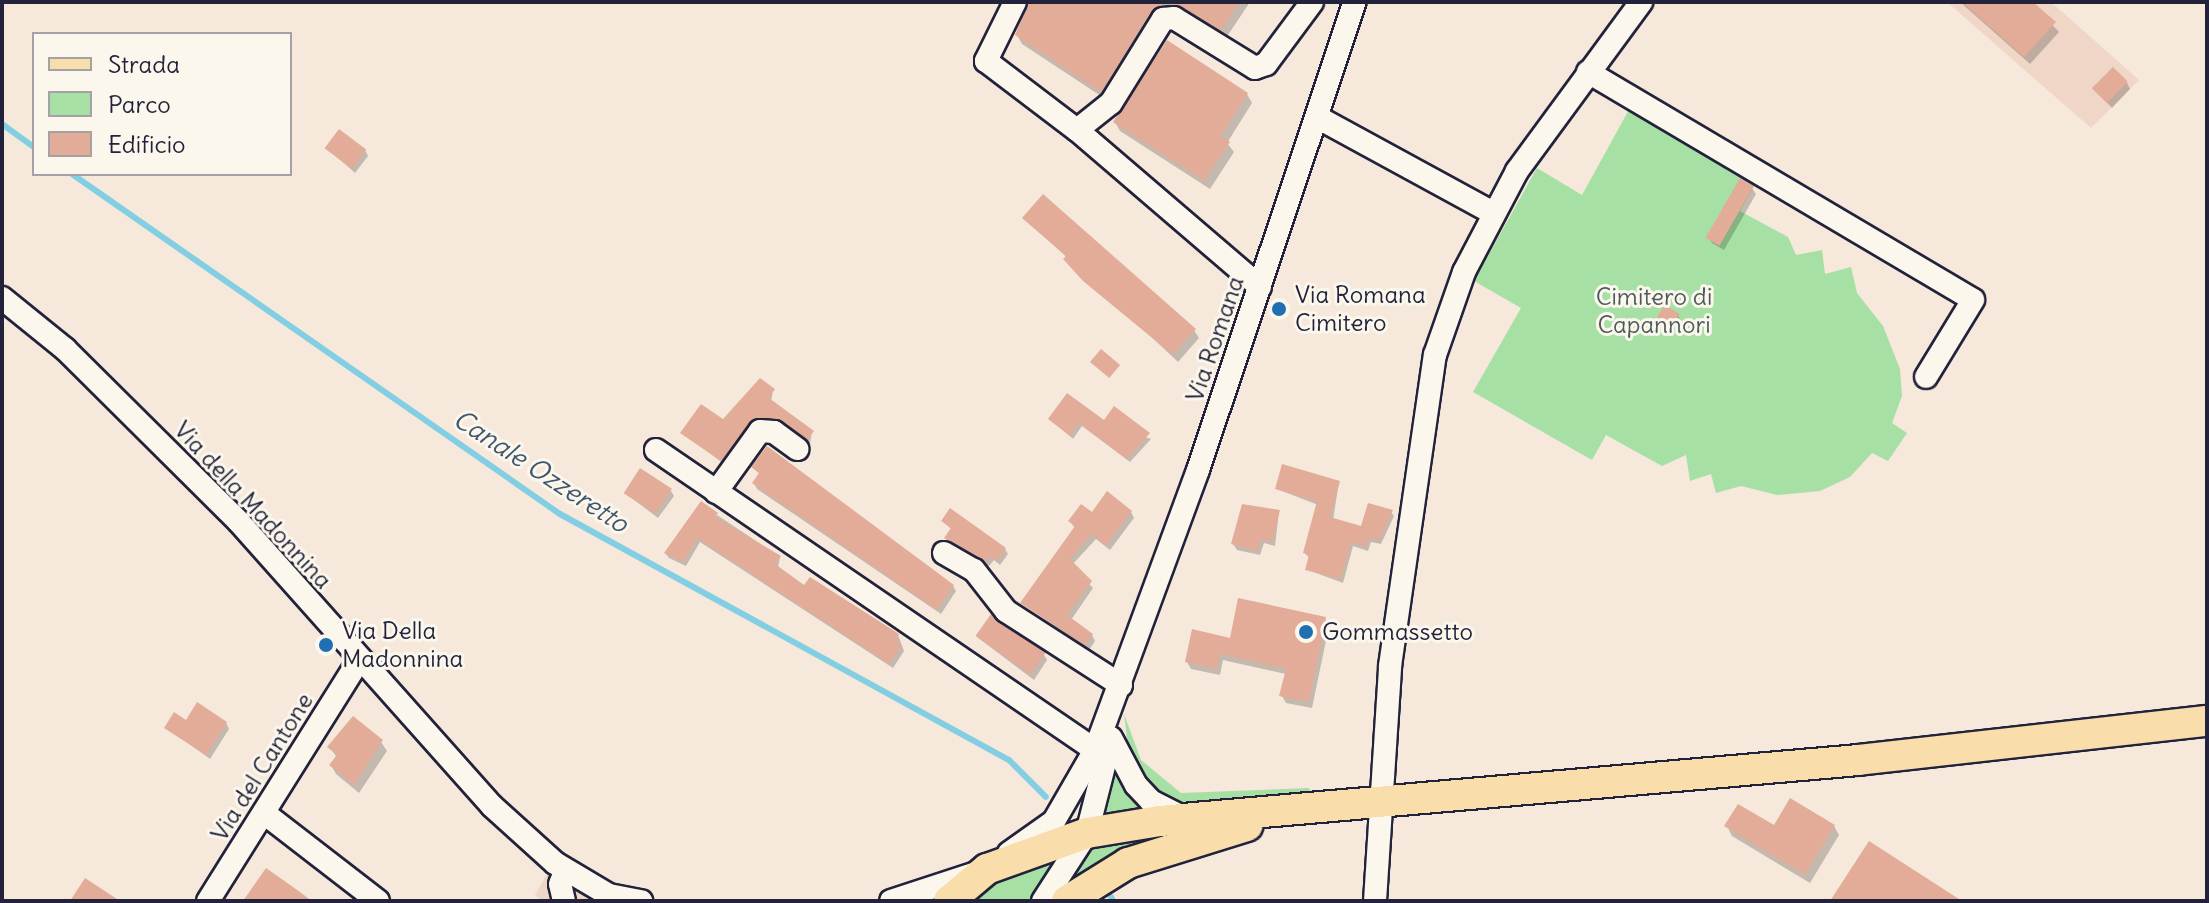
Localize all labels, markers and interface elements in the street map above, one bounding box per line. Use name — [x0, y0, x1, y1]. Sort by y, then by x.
legend — [32, 32, 292, 176]
text: Strada — [108, 49, 180, 79]
text: Parco — [108, 89, 171, 119]
text: Edificio — [108, 129, 186, 159]
street label: Via Romana — [1180, 273, 1250, 405]
place label: Via Romana Cimitero — [1295, 281, 1426, 337]
park label: Cimitero di Capannori — [1596, 283, 1712, 339]
marker: Via Romana Cimitero — [1270, 300, 1288, 318]
water label: Canale Ozzeretto — [448, 403, 634, 539]
street label: Via della Madonnina — [168, 415, 338, 595]
place label: Via Della Madonnina — [342, 617, 463, 673]
place label: Gommassetto — [1322, 618, 1473, 646]
marker: Gommassetto — [1297, 623, 1315, 641]
marker: Via Della Madonnina — [317, 636, 335, 654]
street label: Via del Cantone — [205, 688, 319, 846]

